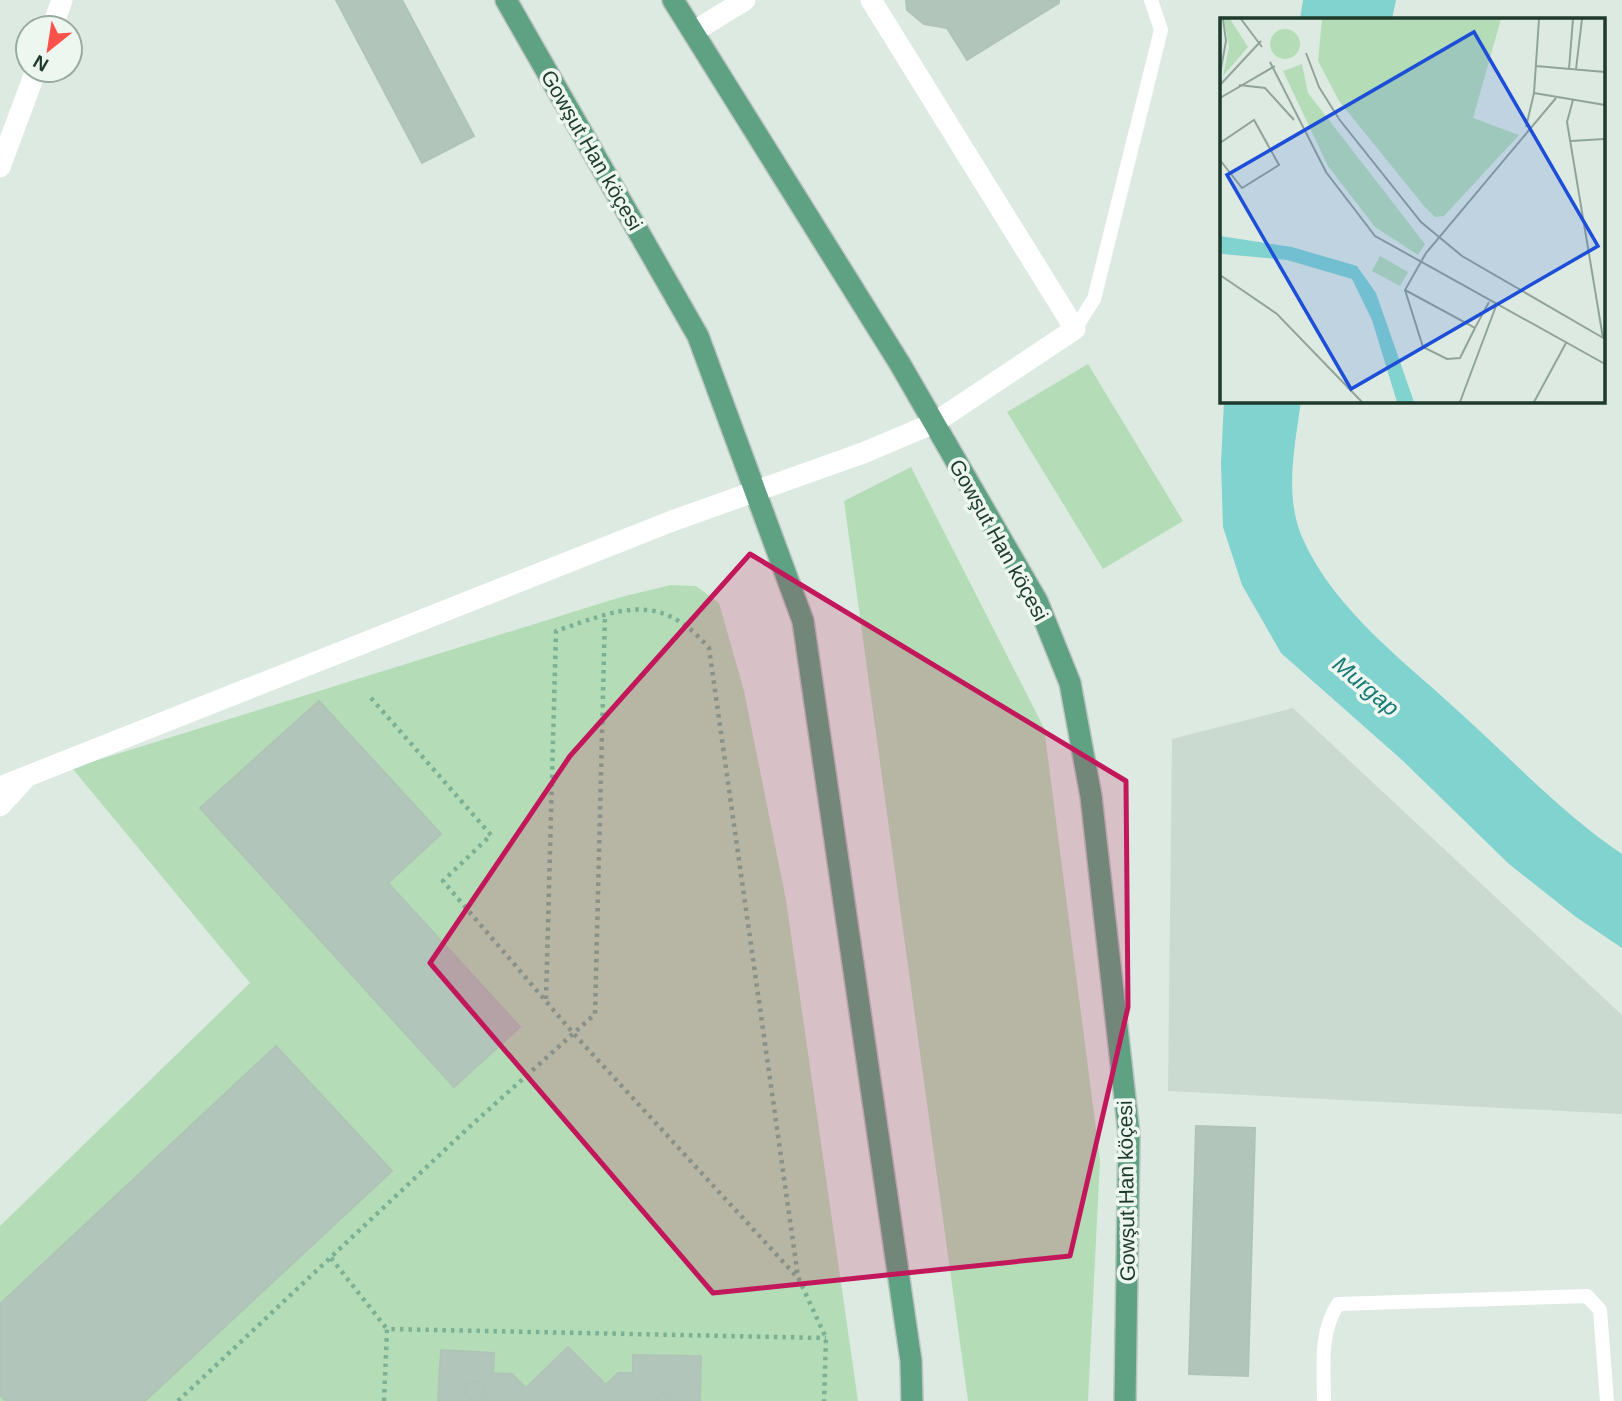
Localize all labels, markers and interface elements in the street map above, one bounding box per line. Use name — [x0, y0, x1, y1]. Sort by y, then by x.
north arrow — [14, 14, 84, 84]
inset map — [1220, 18, 1604, 402]
text: N — [30, 51, 52, 76]
street label: Gowşut Han köçesi — [537, 66, 647, 234]
street label: Gowşut Han köçesi — [945, 455, 1053, 625]
water label: Murgap — [1328, 651, 1404, 721]
street label: Gowşut Han köçesi — [1113, 1100, 1139, 1282]

